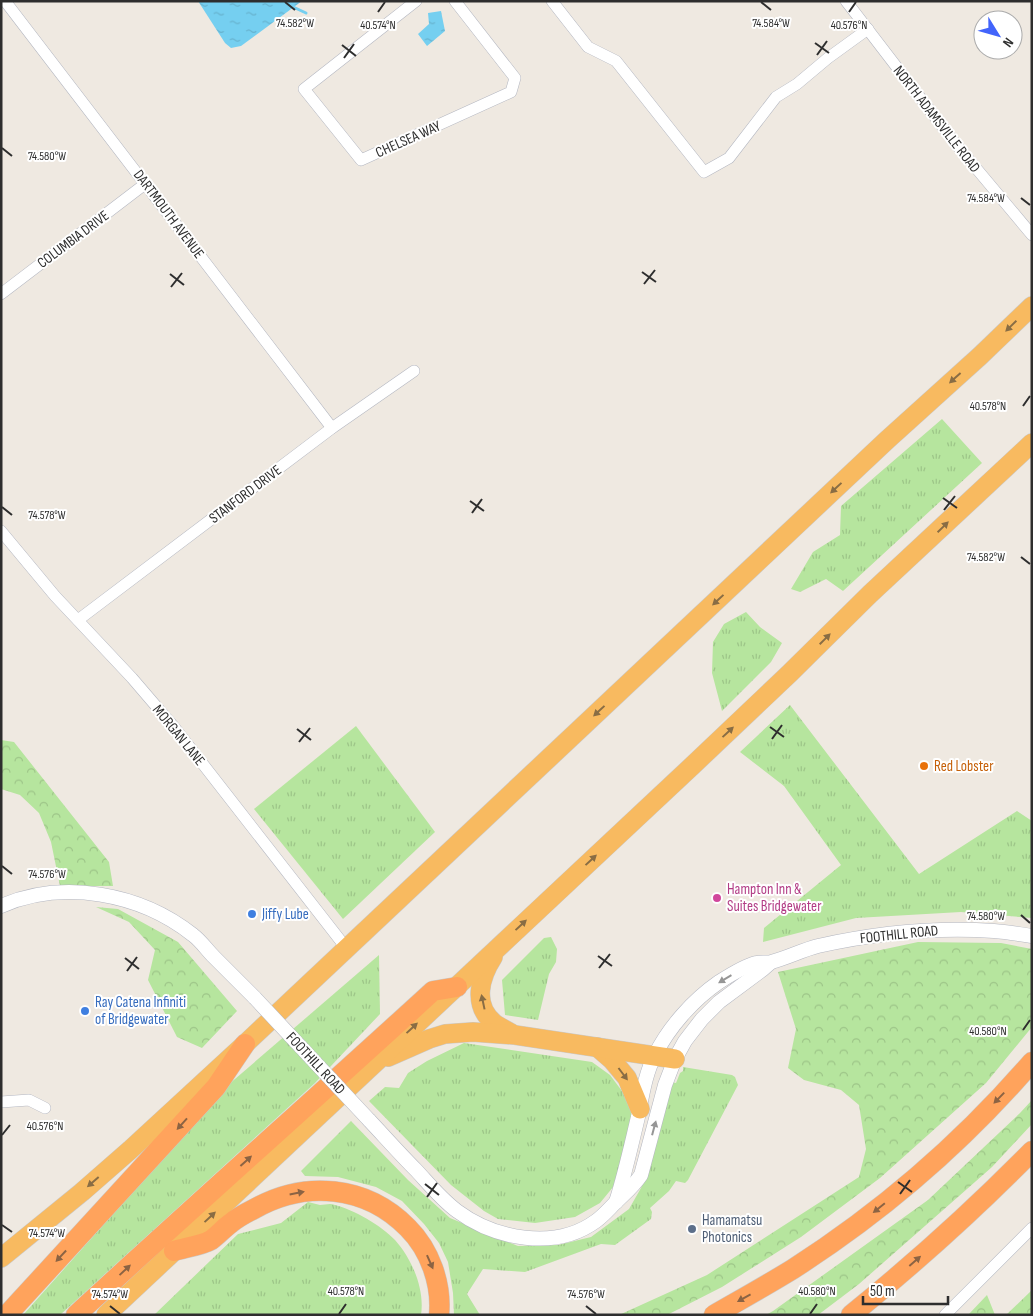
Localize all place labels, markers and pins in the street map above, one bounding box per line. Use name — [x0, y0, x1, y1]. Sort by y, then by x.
place label: Red Lobster — [934, 757, 994, 776]
marker: Red Lobster — [918, 760, 930, 772]
place label: Hampton Inn & Suites Bridgewater — [727, 880, 822, 916]
marker: Hampton Inn & Suites Bridgewater — [711, 892, 723, 904]
place label: Jiffy Lube — [261, 905, 309, 924]
marker: Jiffy Lube — [246, 908, 258, 920]
place label: Ray Catena Infiniti of Bridgewater — [95, 993, 186, 1029]
marker: Ray Catena Infiniti of Bridgewater — [79, 1005, 91, 1017]
place label: Hamamatsu Photonics — [702, 1211, 762, 1247]
marker: Hamamatsu Photonics — [686, 1223, 698, 1235]

